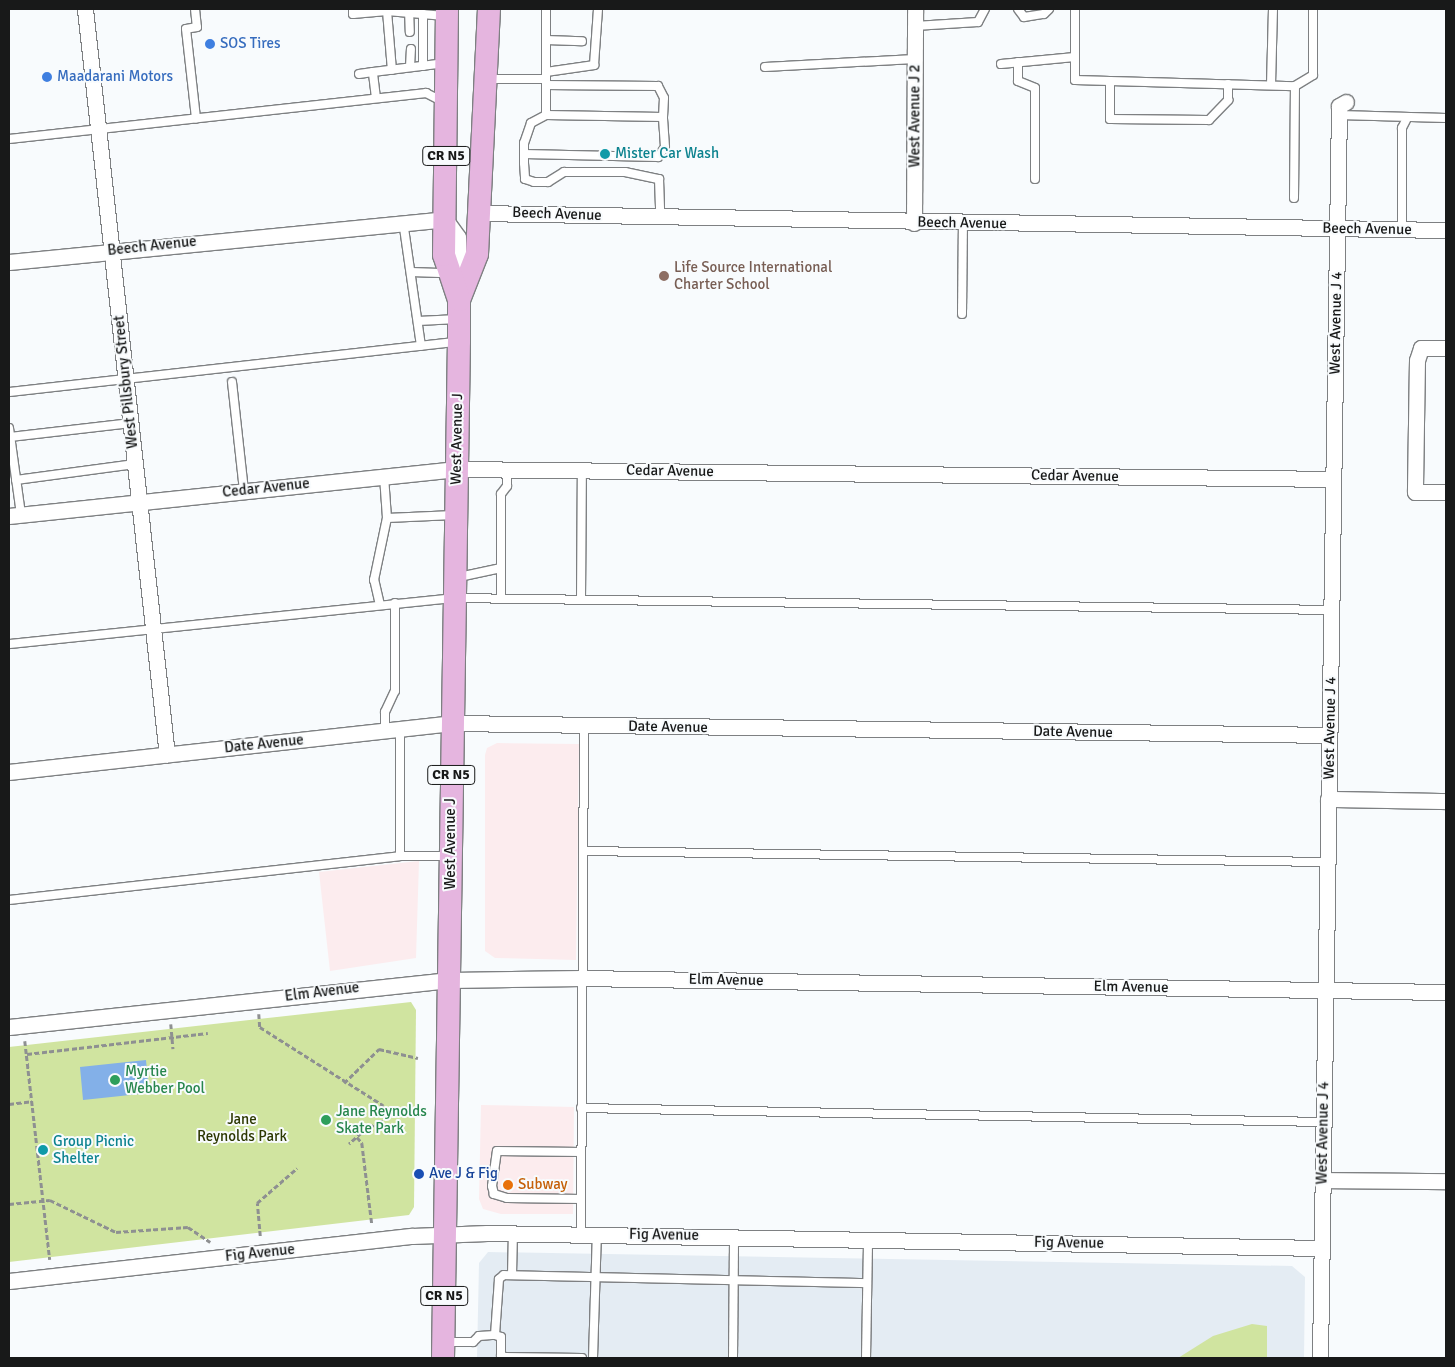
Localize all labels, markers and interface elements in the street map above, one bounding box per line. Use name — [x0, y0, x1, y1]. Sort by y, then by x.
place label: SOS Tires — [220, 35, 281, 53]
marker: SOS Tires — [204, 38, 216, 50]
street label: West Avenue J 2 — [906, 64, 924, 168]
place label: Maadarani Motors — [57, 68, 173, 86]
marker: Maadarani Motors — [41, 71, 53, 83]
road number: CR N5 — [421, 144, 471, 168]
place label: Mister Car Wash — [615, 145, 719, 163]
marker: Mister Car Wash — [599, 148, 611, 160]
street label: Beech Avenue — [512, 203, 602, 225]
street label: Beech Avenue — [917, 213, 1007, 233]
street label: Beech Avenue — [1322, 219, 1412, 239]
street label: Beech Avenue — [107, 232, 197, 260]
place label: Life Source International Charter School — [674, 258, 832, 293]
marker: Life Source International Charter School — [658, 270, 670, 282]
street label: West Avenue J 4 — [1326, 271, 1346, 375]
street label: West Pillsbury Street — [110, 314, 142, 450]
street label: West Avenue J — [447, 393, 467, 485]
street label: Cedar Avenue — [626, 461, 714, 481]
street label: Cedar Avenue — [1031, 466, 1119, 486]
street label: Cedar Avenue — [221, 474, 311, 502]
street label: West Avenue J 4 — [1320, 676, 1340, 780]
street label: Date Avenue — [628, 717, 708, 737]
street label: Date Avenue — [1033, 722, 1113, 742]
street label: Date Avenue — [223, 731, 305, 757]
road number: CR N5 — [426, 764, 476, 786]
street label: West Avenue J — [442, 798, 460, 890]
street label: Elm Avenue — [688, 970, 764, 990]
street label: Elm Avenue — [1093, 977, 1169, 997]
street label: Elm Avenue — [284, 978, 360, 1006]
place label: Myrtie Webber Pool — [125, 1062, 205, 1097]
marker: Myrtie Webber Pool — [109, 1074, 121, 1086]
street label: West Avenue J 4 — [1313, 1081, 1333, 1185]
place label: Jane Reynolds Skate Park — [336, 1102, 427, 1137]
park label: Jane Reynolds Park — [197, 1110, 287, 1145]
marker: Jane Reynolds Skate Park — [320, 1114, 332, 1126]
place label: Group Picnic Shelter — [53, 1132, 134, 1167]
marker: Group Picnic Shelter — [37, 1144, 49, 1156]
place label: Ave J & Fig — [429, 1165, 498, 1183]
marker: Ave J & Fig — [413, 1168, 425, 1180]
place label: Subway — [518, 1176, 568, 1194]
marker: Subway — [502, 1179, 514, 1191]
street label: Fig Avenue — [629, 1225, 699, 1245]
street label: Fig Avenue — [1034, 1233, 1104, 1253]
street label: Fig Avenue — [224, 1240, 296, 1266]
road number: CR N5 — [419, 1284, 469, 1308]

